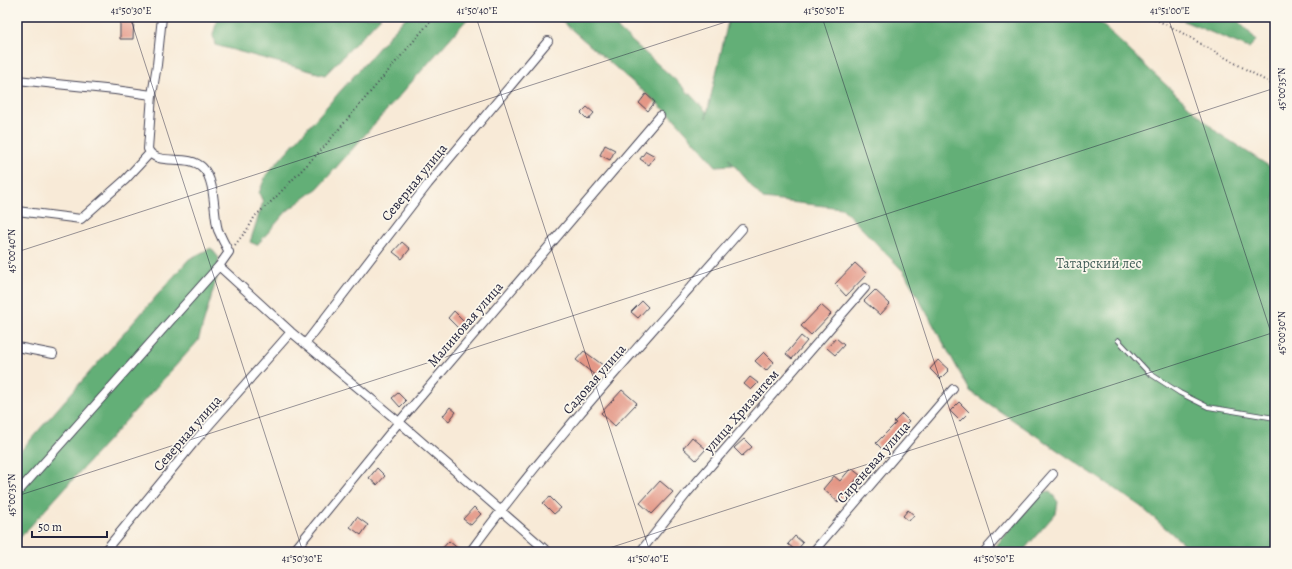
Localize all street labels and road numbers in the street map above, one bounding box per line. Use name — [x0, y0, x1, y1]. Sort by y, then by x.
street label: Северная улица — [377, 139, 452, 225]
street label: Малиновая улица — [423, 277, 508, 371]
street label: Садовая улица — [558, 340, 631, 419]
street label: улица Хризантем — [699, 365, 783, 458]
street label: Северная улица — [149, 391, 226, 475]
street label: Сиреневая улица — [832, 417, 915, 508]

